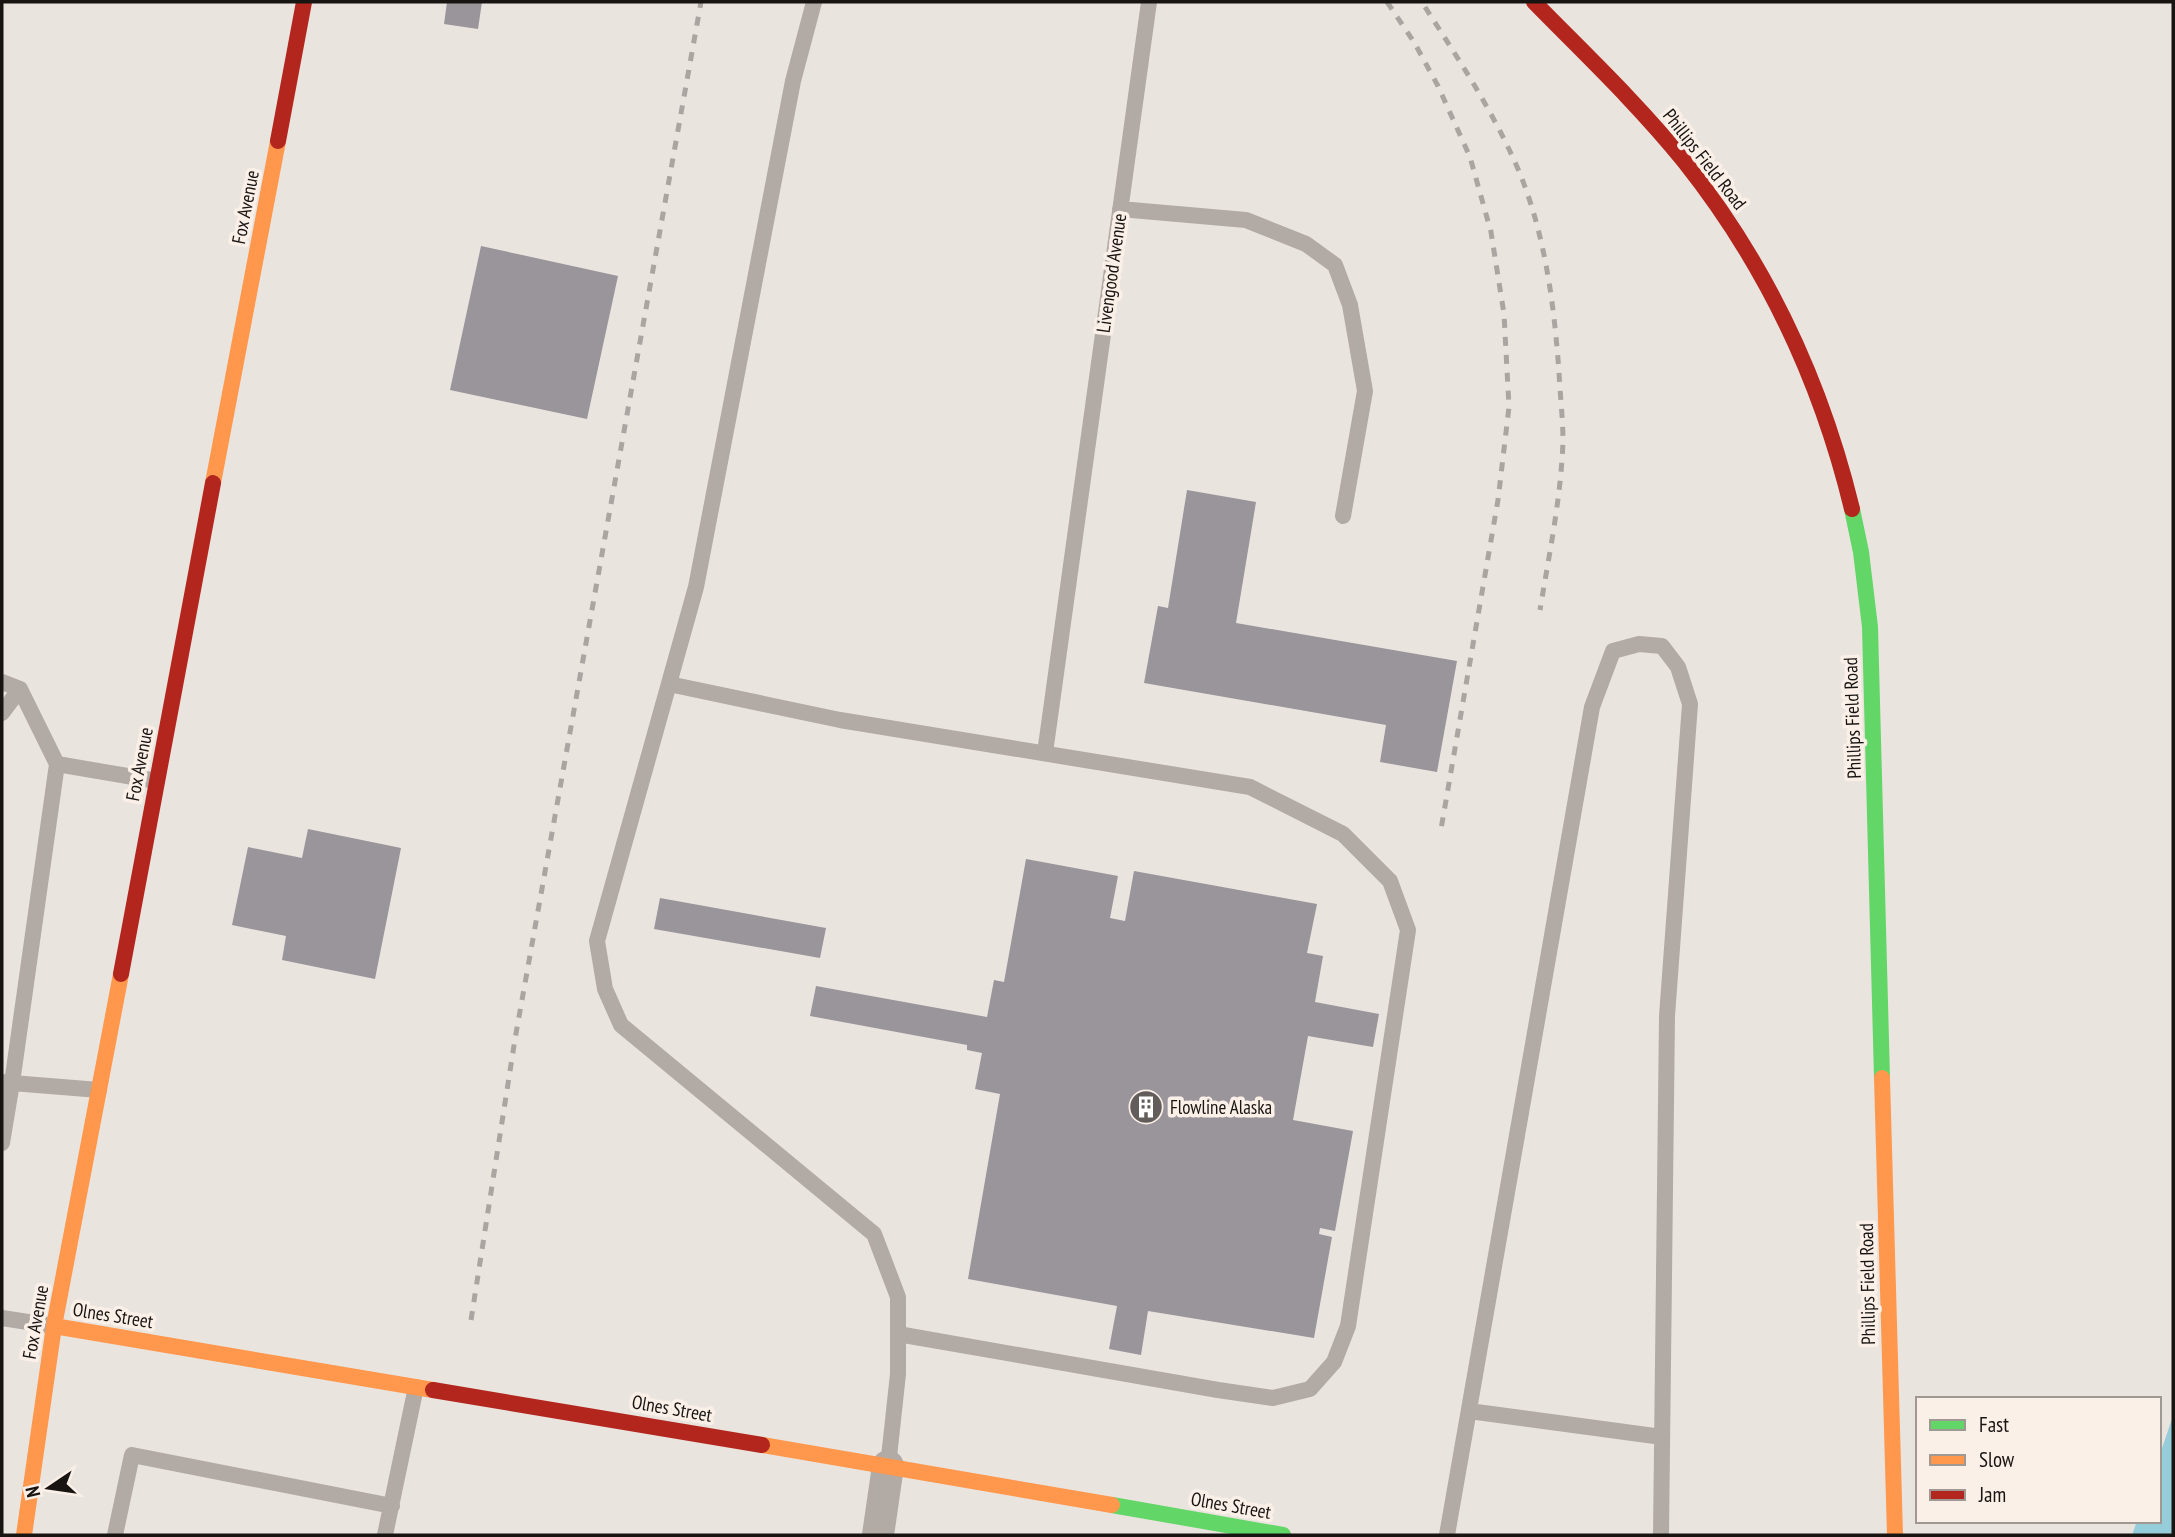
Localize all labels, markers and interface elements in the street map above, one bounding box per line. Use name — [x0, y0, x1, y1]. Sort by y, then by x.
street label: Phillips Field Road — [1658, 104, 1752, 214]
street label: Fox Avenue — [226, 168, 264, 246]
street label: Livengood Avenue — [1091, 212, 1131, 334]
street label: Phillips Field Road — [1838, 657, 1866, 779]
street label: Fox Avenue — [120, 725, 158, 803]
building icon: Flowline Alaska — [1127, 1088, 1165, 1126]
place label: Flowline Alaska — [1170, 1095, 1272, 1119]
street label: Phillips Field Road — [1854, 1223, 1880, 1345]
street label: Fox Avenue — [17, 1283, 53, 1361]
street label: Olnes Street — [71, 1297, 156, 1333]
street label: Olnes Street — [630, 1389, 715, 1427]
legend — [1916, 1397, 2161, 1523]
text: Fast — [1979, 1411, 2009, 1438]
text: Slow — [1979, 1446, 2015, 1473]
north arrow — [14, 1453, 84, 1523]
text: Jam — [1978, 1481, 2006, 1508]
text: N — [20, 1484, 45, 1500]
street label: Olnes Street — [1189, 1486, 1274, 1524]

